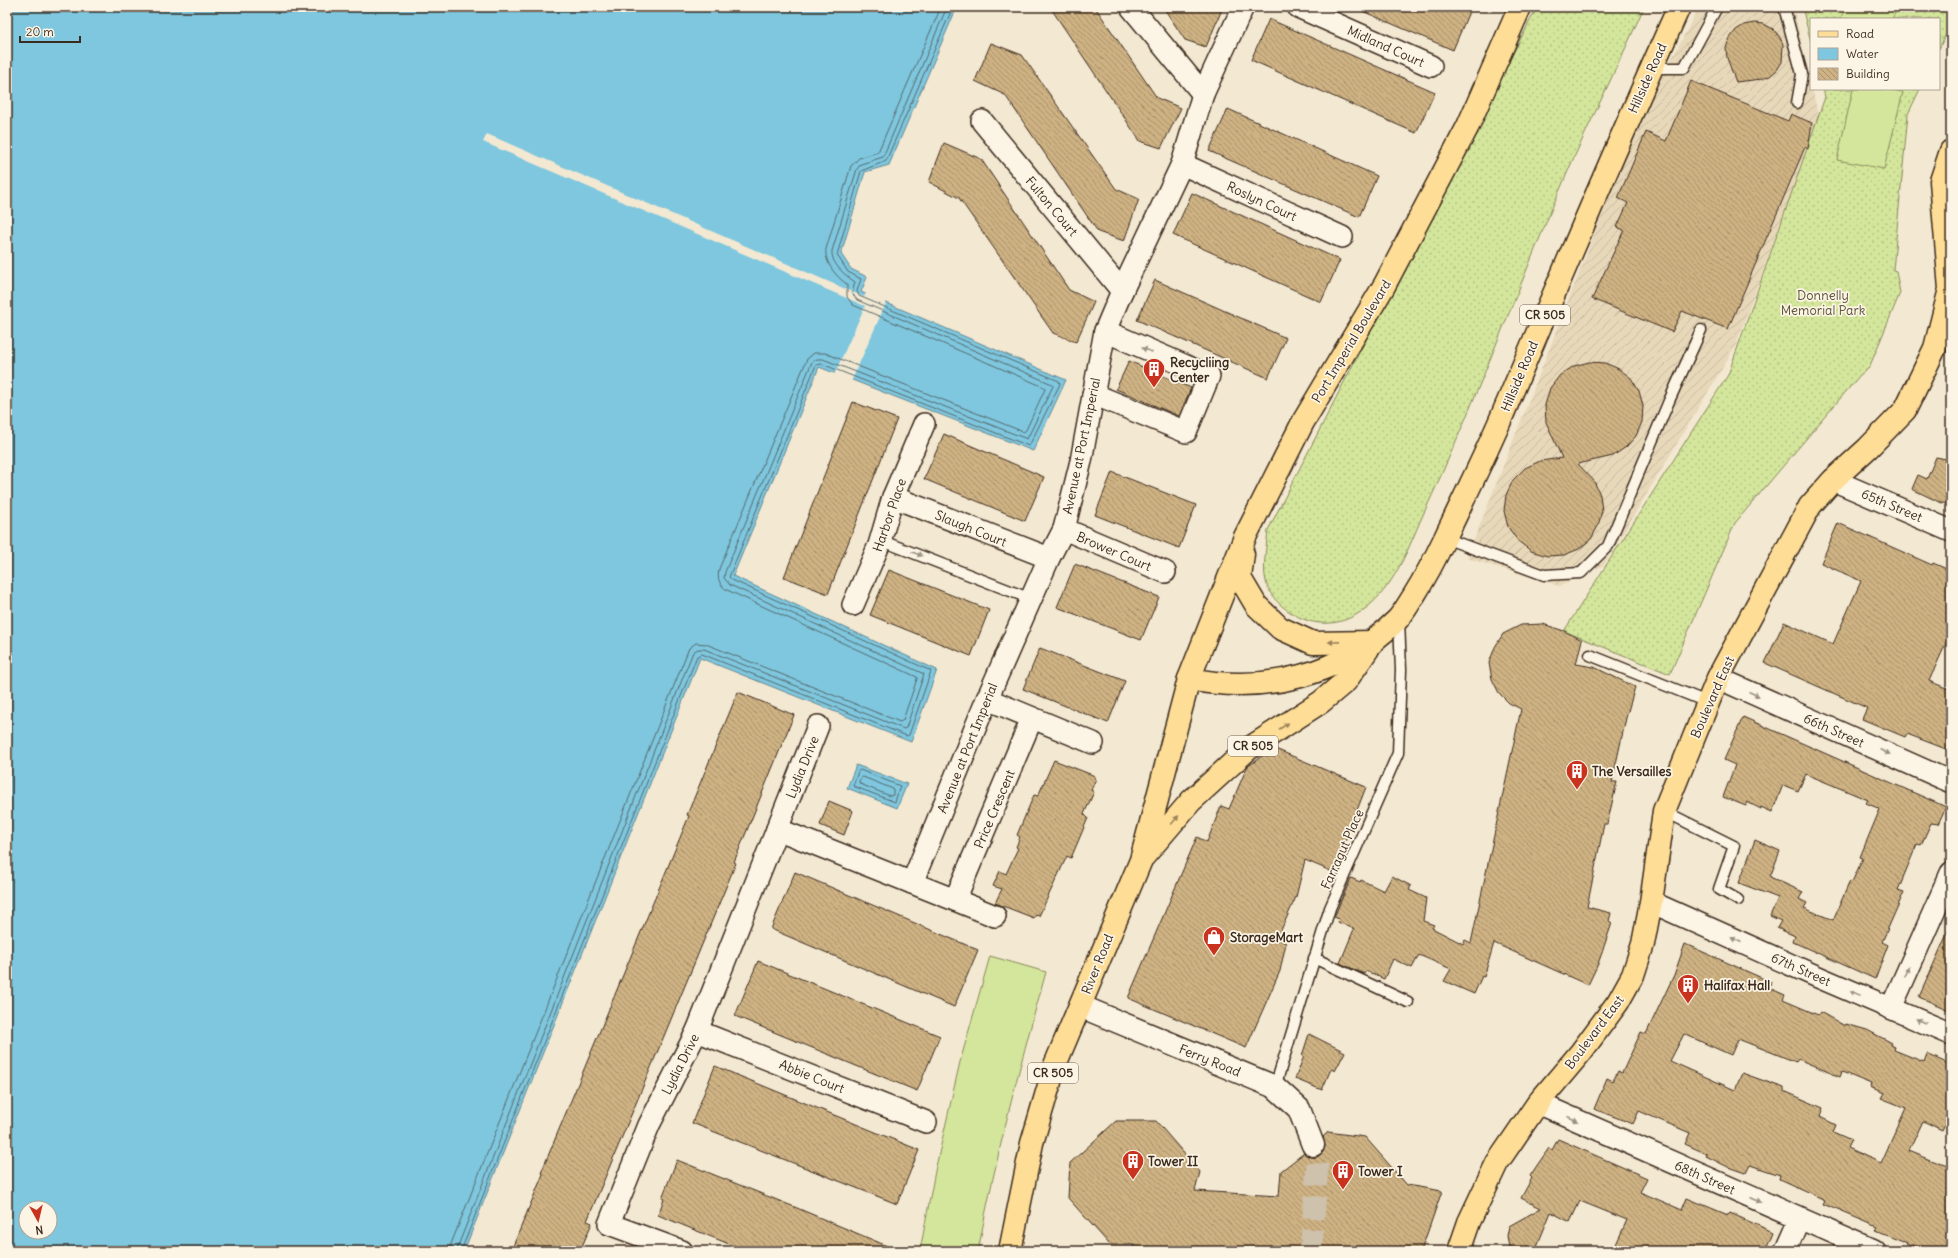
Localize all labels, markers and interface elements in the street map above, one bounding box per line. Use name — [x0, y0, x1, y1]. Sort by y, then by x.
scale bar — [20, 18, 80, 44]
legend — [1810, 18, 1940, 90]
street label: Midland Court — [1345, 22, 1428, 71]
text: 20 m — [26, 24, 54, 39]
text: Road — [1846, 26, 1874, 41]
street label: Hillside Road — [1624, 40, 1671, 116]
text: Water — [1846, 46, 1879, 61]
text: Building — [1846, 66, 1890, 81]
street label: Fulton Court — [1022, 173, 1082, 240]
street label: Roslyn Court — [1224, 178, 1300, 225]
street label: Port Imperial Boulevard — [1308, 276, 1395, 406]
park label: Donnelly Memorial Park — [1781, 287, 1866, 319]
road number: CR 505 — [1520, 305, 1570, 325]
street label: Hillside Road — [1497, 338, 1542, 414]
one-way arrow — [1141, 346, 1153, 352]
place label: Recycliing Center — [1170, 354, 1229, 386]
building icon: Recycliing Center — [1141, 356, 1167, 389]
street label: Avenue at Port Imperial — [1059, 376, 1104, 516]
street label: Harbor Place — [869, 476, 910, 554]
street label: 65th Street — [1859, 485, 1925, 526]
street label: Slaugh Court — [932, 506, 1010, 551]
street label: Brower Court — [1074, 528, 1154, 575]
one-way arrow — [911, 552, 923, 558]
one-way arrow — [1327, 639, 1340, 645]
street label: Boulevard East — [1687, 653, 1738, 741]
street label: Avenue at Port Imperial — [934, 680, 1001, 816]
one-way arrow — [1748, 691, 1759, 697]
street label: 66th Street — [1801, 710, 1867, 752]
one-way arrow — [1278, 723, 1290, 730]
street label: Lydia Drive — [782, 733, 823, 801]
road number: CR 505 — [1228, 736, 1278, 756]
one-way arrow — [1879, 749, 1891, 756]
building icon: The Versailles — [1564, 758, 1590, 791]
place label: The Versailles — [1592, 763, 1671, 780]
street label: Price Crescent — [970, 767, 1019, 851]
street label: Farragut Place — [1317, 807, 1368, 892]
one-way arrow — [1170, 815, 1180, 825]
shop icon: StorageMart — [1201, 924, 1227, 957]
place label: StorageMart — [1230, 929, 1304, 946]
street label: River Road — [1078, 931, 1117, 997]
one-way arrow — [1731, 937, 1742, 943]
street label: 67th Street — [1768, 949, 1834, 990]
one-way arrow — [1904, 967, 1910, 978]
building icon: Halifax Hall — [1675, 972, 1701, 1005]
place label: Halifax Hall — [1704, 977, 1770, 994]
one-way arrow — [1850, 990, 1861, 996]
street label: Boulevard East — [1561, 992, 1628, 1073]
one-way arrow — [1915, 1018, 1927, 1024]
street label: Lydia Drive — [658, 1031, 703, 1098]
street label: Ferry Road — [1176, 1040, 1244, 1081]
street label: Abbie Court — [777, 1056, 847, 1097]
road number: CR 505 — [1028, 1063, 1078, 1083]
one-way arrow — [1567, 1116, 1579, 1122]
building icon: Tower II — [1120, 1148, 1146, 1181]
place label: Tower II — [1148, 1153, 1199, 1170]
street label: 68th Street — [1672, 1157, 1738, 1199]
building icon: Tower I — [1330, 1158, 1356, 1191]
place label: Tower I — [1358, 1163, 1403, 1180]
one-way arrow — [1750, 1197, 1762, 1203]
north arrow — [18, 1200, 58, 1240]
text: N — [35, 1222, 44, 1237]

